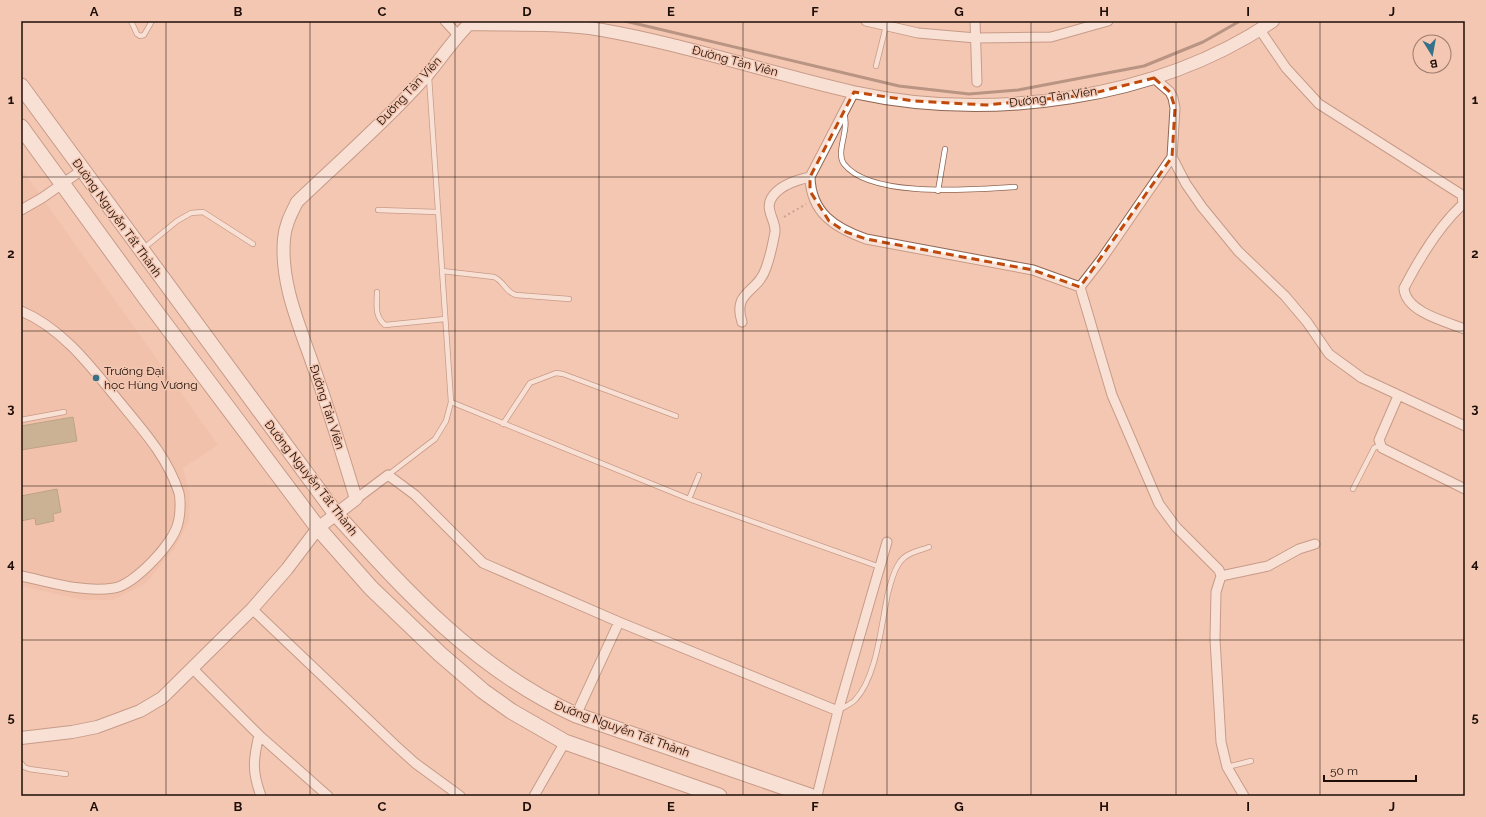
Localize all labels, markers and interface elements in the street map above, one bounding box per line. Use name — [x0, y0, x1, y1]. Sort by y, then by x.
text: A — [90, 4, 99, 19]
text: B — [234, 4, 243, 19]
text: C — [378, 4, 387, 19]
text: D — [522, 4, 532, 19]
text: E — [667, 4, 675, 19]
text: F — [811, 4, 819, 19]
text: G — [954, 4, 964, 19]
text: H — [1099, 4, 1109, 19]
text: I — [1246, 4, 1250, 19]
text: J — [1389, 4, 1395, 19]
north arrow — [1412, 34, 1452, 74]
street label: Đường Tản Viên — [691, 43, 779, 79]
street label: Đường Tản Viên — [374, 54, 444, 128]
text: B — [1428, 56, 1439, 71]
street label: Đường Tản Viên — [1008, 84, 1098, 110]
text: 1 — [8, 92, 15, 107]
text: 1 — [1472, 92, 1479, 107]
street label: Đường Nguyễn Tất Thành — [69, 156, 165, 280]
text: 2 — [7, 246, 15, 261]
text: 2 — [1471, 246, 1479, 261]
street label: Đường Tản Viên — [307, 363, 347, 451]
place label: Trường Đại học Hùng Vương — [104, 364, 198, 392]
marker: Trường Đại học Hùng Vương — [91, 373, 101, 383]
text: 3 — [7, 401, 15, 416]
text: 3 — [1471, 401, 1479, 416]
street label: Đường Nguyễn Tất Thành — [262, 417, 360, 539]
text: 4 — [7, 556, 15, 571]
text: 4 — [1471, 556, 1479, 571]
street label: Đường Nguyễn Tất Thành — [553, 698, 691, 760]
text: 5 — [7, 710, 15, 725]
text: 5 — [1471, 710, 1479, 725]
scale bar — [1324, 757, 1416, 783]
text: 50 m — [1330, 764, 1358, 778]
text: A — [90, 799, 99, 814]
text: B — [234, 799, 243, 814]
text: C — [378, 799, 387, 814]
text: D — [522, 799, 532, 814]
text: E — [667, 799, 675, 814]
text: F — [811, 799, 819, 814]
text: G — [954, 799, 964, 814]
text: H — [1099, 799, 1109, 814]
text: I — [1246, 799, 1250, 814]
text: J — [1389, 799, 1395, 814]

